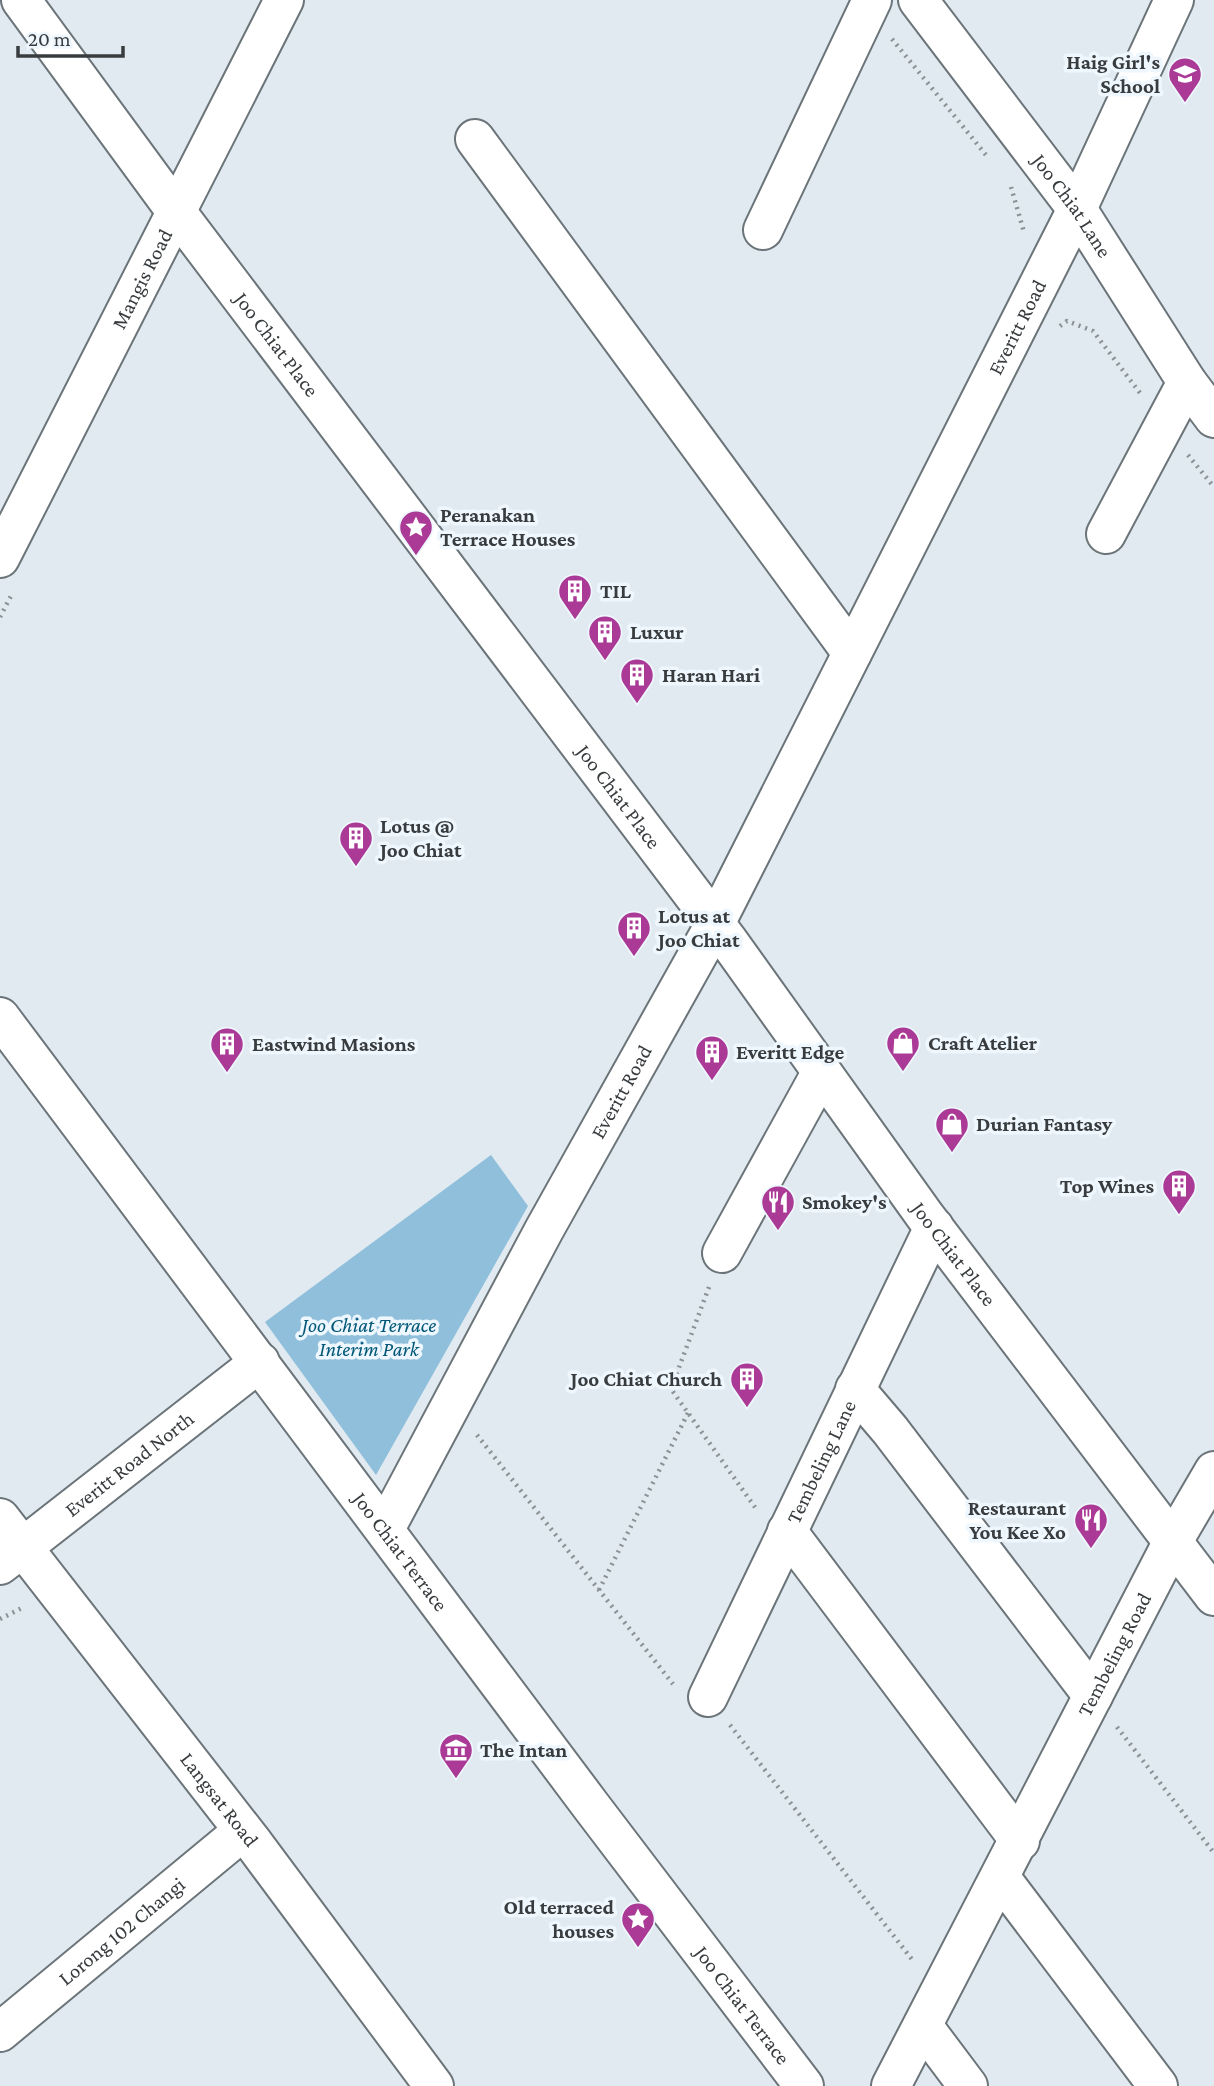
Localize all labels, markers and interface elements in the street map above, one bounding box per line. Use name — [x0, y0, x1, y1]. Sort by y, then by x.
scale bar — [18, 14, 122, 58]
text: 20 m — [28, 27, 71, 51]
place label: Haig Girl's School — [1066, 50, 1160, 98]
school or university icon: Haig Girl's School — [1166, 55, 1204, 104]
street label: Joo Chiat Lane — [1026, 147, 1117, 262]
street label: Mangis Road — [107, 225, 177, 333]
street label: Everitt Road — [983, 276, 1051, 379]
street label: Joo Chiat Place — [228, 286, 324, 401]
place label: Peranakan Terrace Houses — [440, 503, 576, 551]
place icon: Peranakan Terrace Houses — [397, 508, 435, 557]
building icon: TIL — [556, 572, 594, 621]
place label: TIL — [600, 579, 632, 603]
building icon: Luxur — [586, 613, 624, 662]
place label: Luxur — [630, 620, 684, 644]
building icon: Haran Hari — [618, 656, 656, 705]
place label: Haran Hari — [662, 663, 760, 687]
street label: Joo Chiat Place — [571, 738, 666, 853]
place label: Lotus @ Joo Chiat — [378, 814, 462, 862]
building icon: Lotus @ Joo Chiat — [337, 819, 375, 868]
place label: Lotus at Joo Chiat — [656, 904, 740, 952]
building icon: Lotus at Joo Chiat — [615, 909, 653, 958]
shop icon: Craft Atelier — [884, 1024, 922, 1073]
building icon: Eastwind Masions — [208, 1025, 246, 1074]
place label: Craft Atelier — [928, 1031, 1038, 1055]
place label: Eastwind Masions — [252, 1032, 416, 1056]
building icon: Everitt Edge — [693, 1033, 731, 1082]
place label: Everitt Edge — [736, 1040, 845, 1064]
street label: Everitt Road — [586, 1041, 657, 1143]
shop icon: Durian Fantasy — [933, 1105, 971, 1154]
place label: Durian Fantasy — [976, 1112, 1113, 1136]
building icon: Top Wines — [1160, 1167, 1198, 1216]
place label: Top Wines — [1060, 1174, 1154, 1198]
restaurant icon: Smokey's — [759, 1183, 797, 1232]
place label: Smokey's — [802, 1190, 887, 1214]
street label: Joo Chiat Place — [906, 1196, 1001, 1311]
park label: Joo Chiat Terrace Interim Park — [298, 1313, 436, 1361]
building icon: Joo Chiat Church — [728, 1360, 766, 1409]
place label: Joo Chiat Church — [569, 1367, 722, 1391]
street label: Tembeling Lane — [781, 1396, 861, 1527]
street label: Everitt Road North — [60, 1406, 198, 1522]
street label: Joo Chiat Terrace — [347, 1486, 453, 1616]
place label: Restaurant You Kee Xo — [968, 1496, 1066, 1544]
restaurant icon: Restaurant You Kee Xo — [1072, 1501, 1110, 1550]
street label: Tembeling Road — [1073, 1589, 1156, 1720]
museum icon: The Intan — [437, 1731, 475, 1780]
place label: The Intan — [480, 1738, 567, 1762]
street label: Langsat Road — [175, 1748, 264, 1852]
street label: Lorong 102 Changi — [54, 1872, 190, 1990]
place label: Old terraced houses — [504, 1895, 615, 1943]
place icon: Old terraced houses — [619, 1900, 657, 1949]
street label: Joo Chiat Terrace — [689, 1939, 795, 2069]

